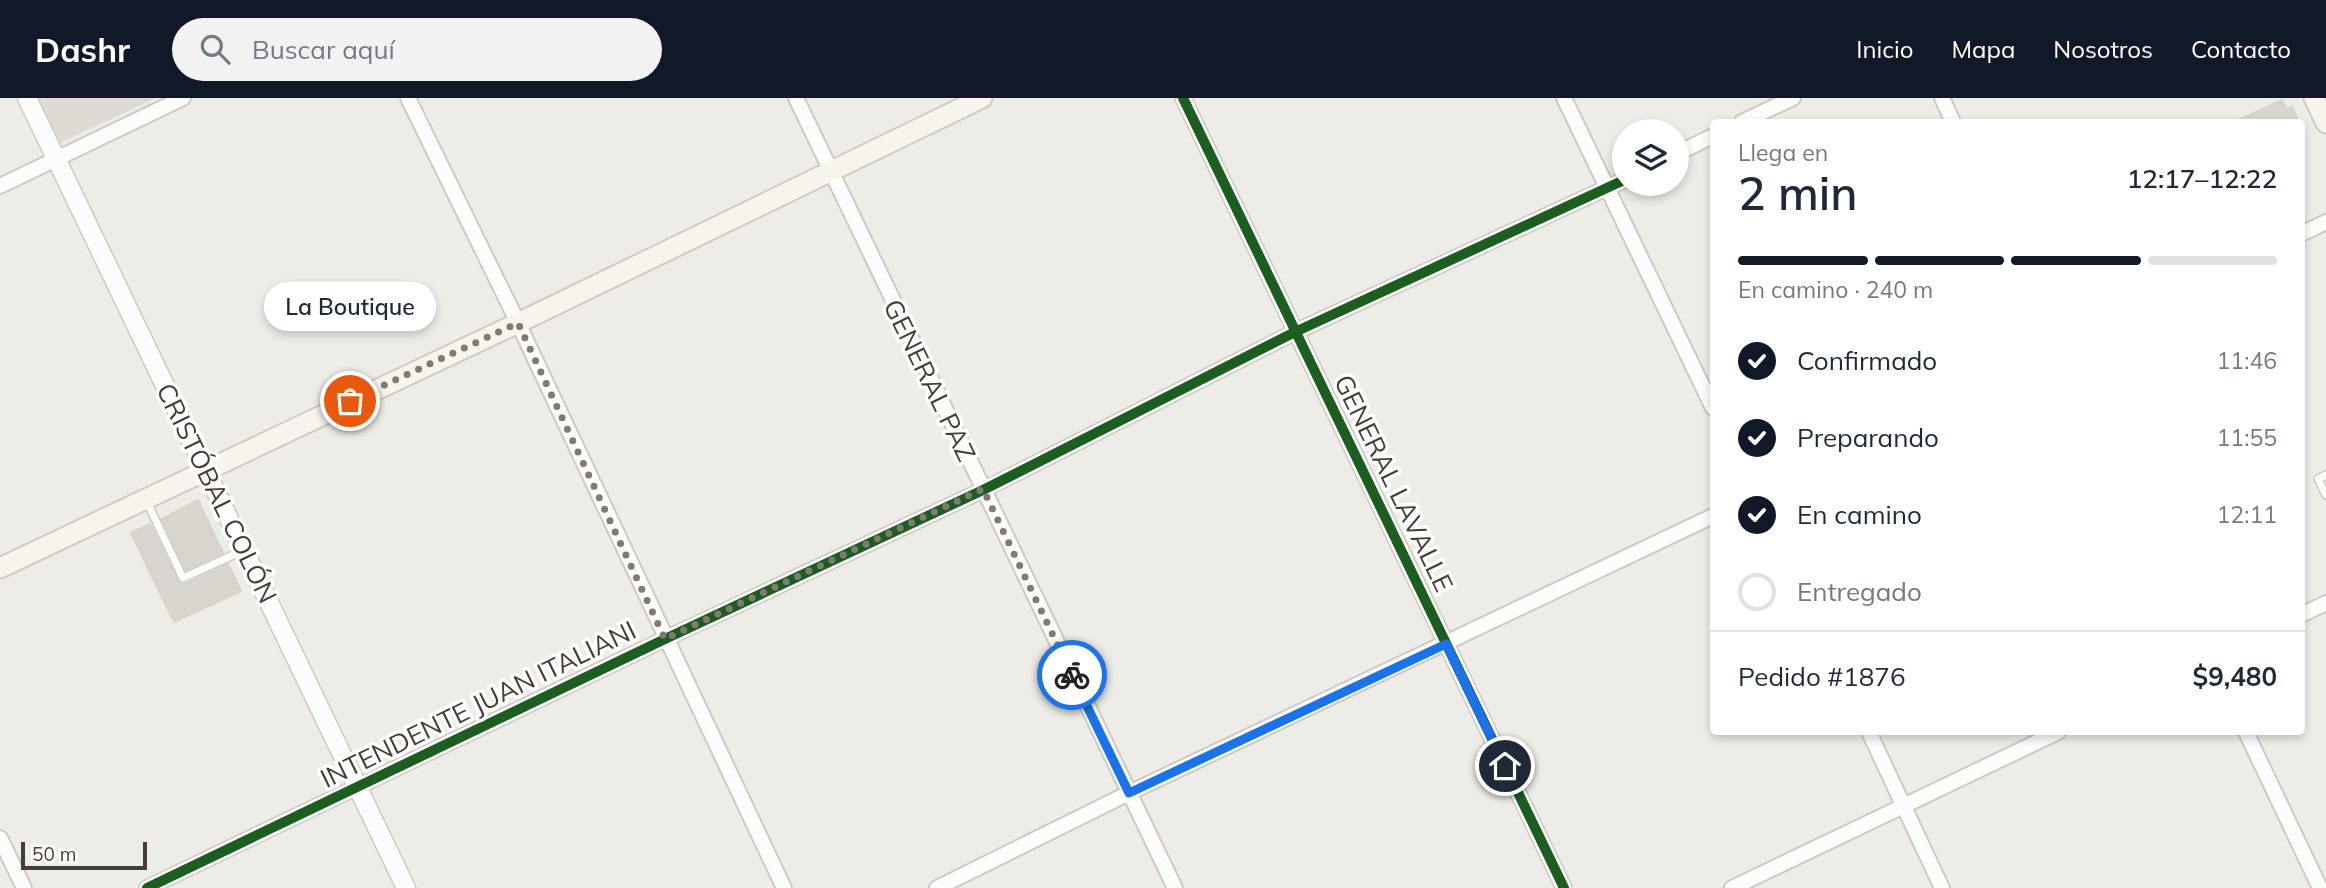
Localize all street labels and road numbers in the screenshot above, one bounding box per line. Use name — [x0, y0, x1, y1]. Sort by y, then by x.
street label: GENERAL PAZ — [877, 294, 983, 466]
street label: GENERAL LAVALLE — [1327, 369, 1461, 597]
street label: CRISTÓBAL COLÓN — [149, 378, 285, 608]
street label: INTENDENTE JUAN ITALIANI — [315, 613, 641, 795]

